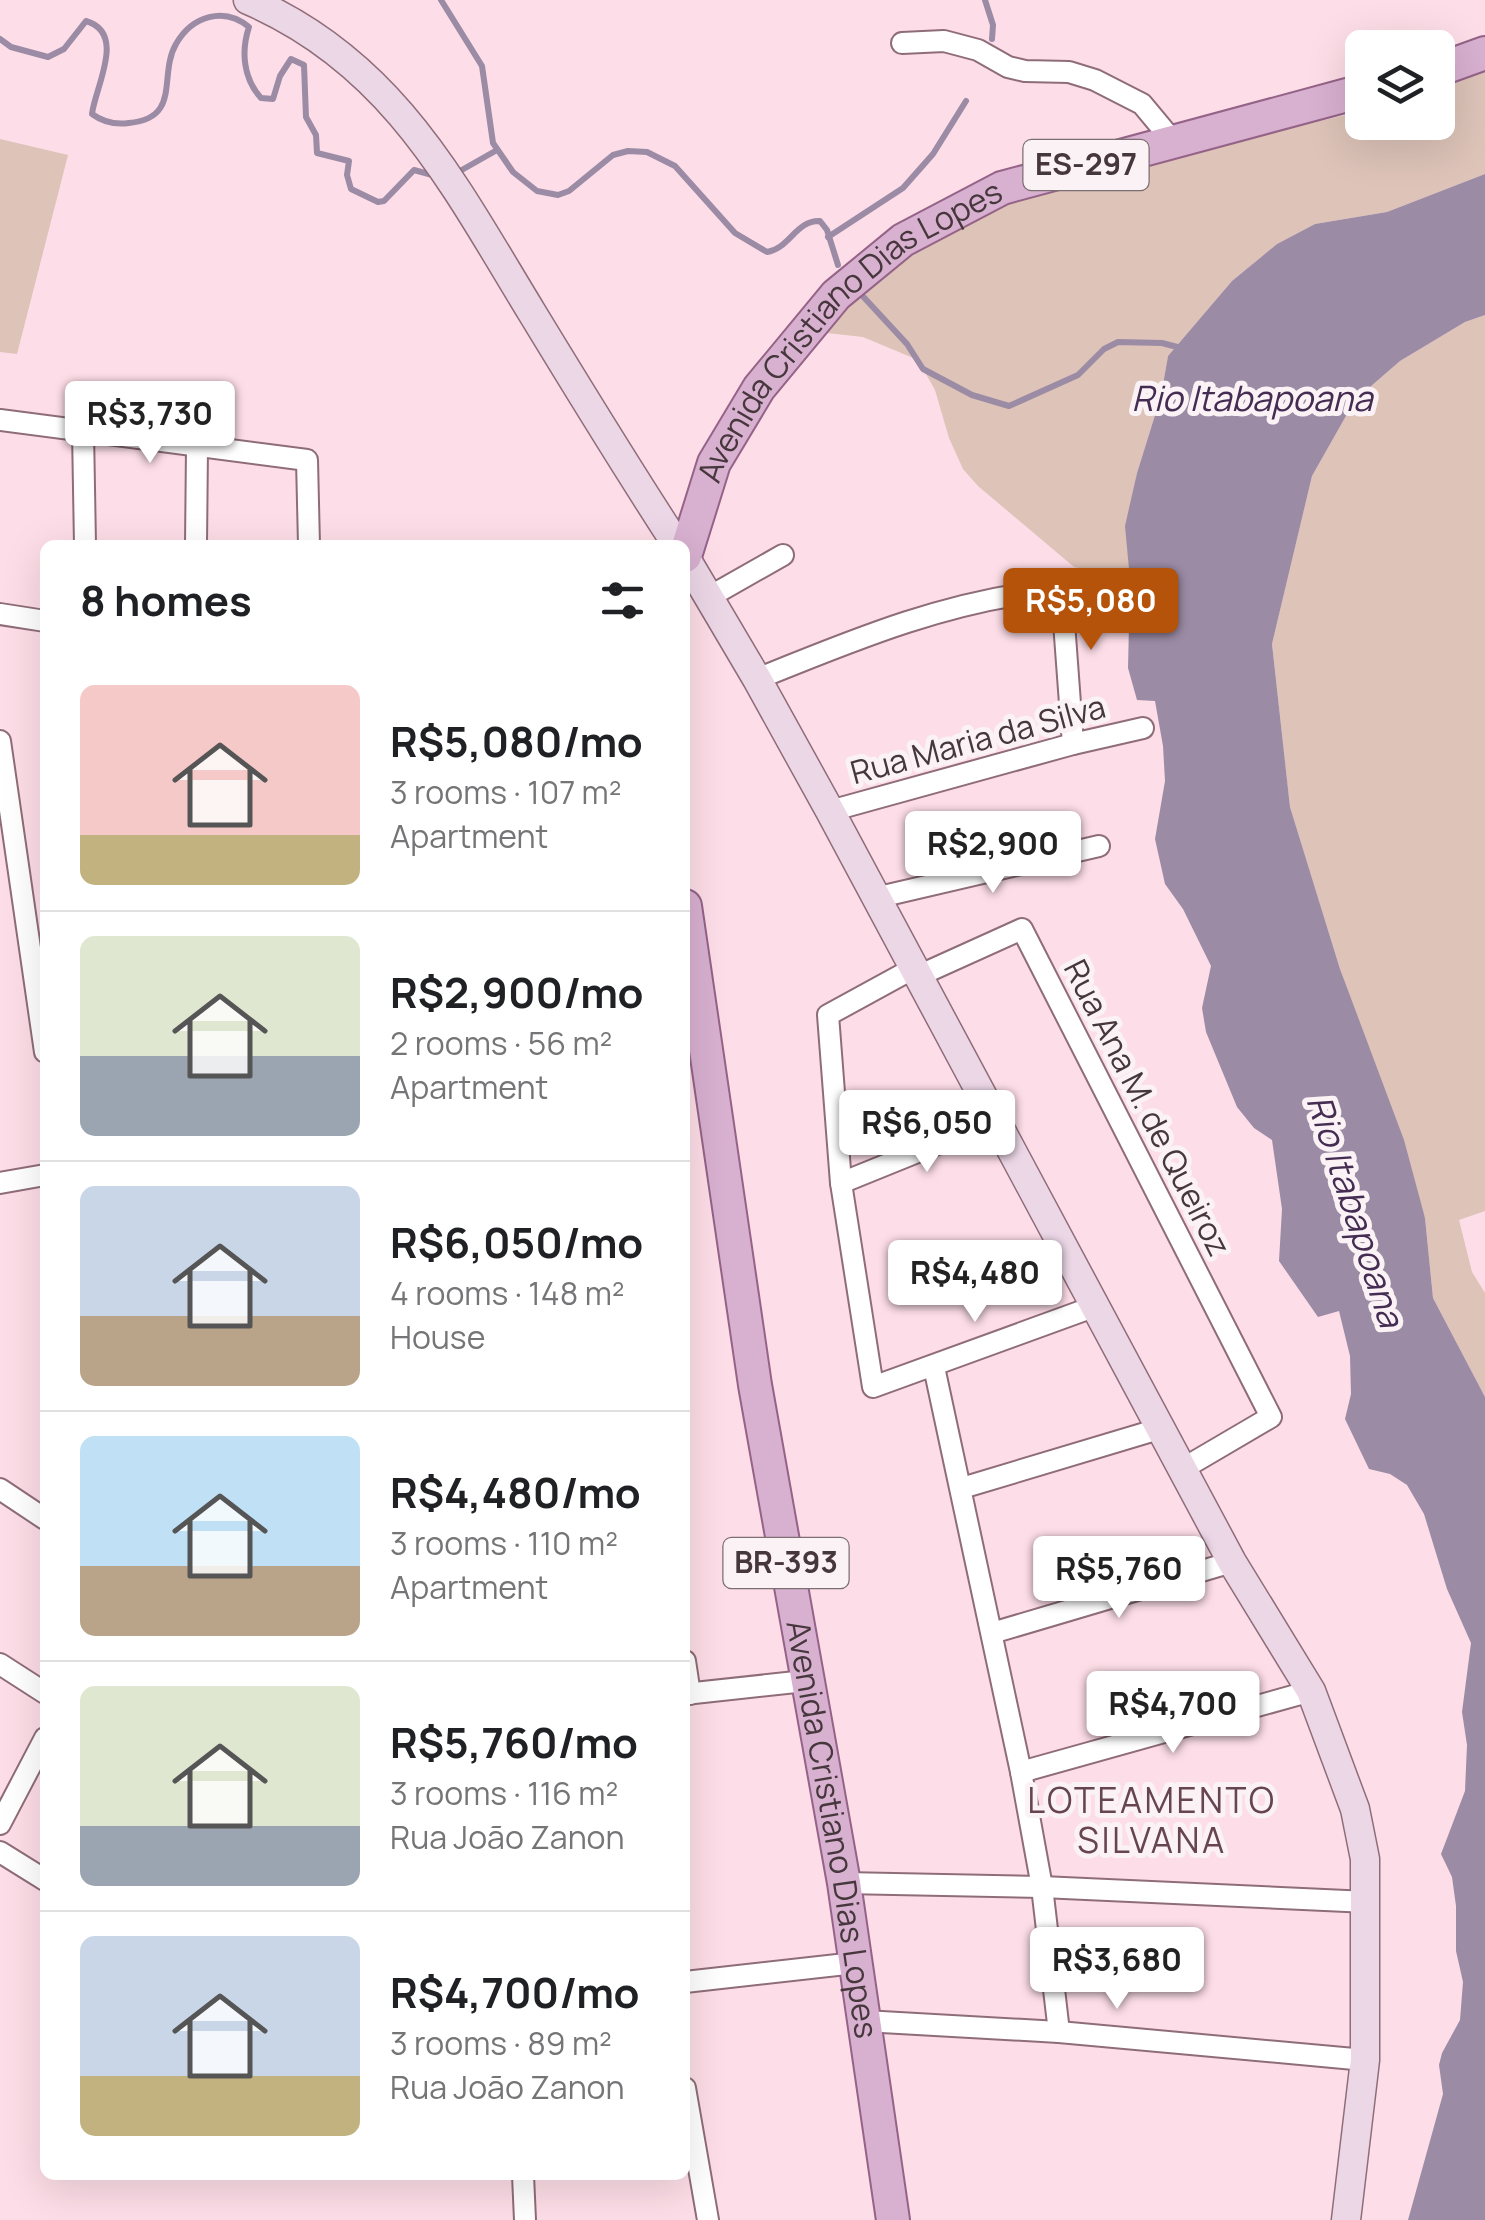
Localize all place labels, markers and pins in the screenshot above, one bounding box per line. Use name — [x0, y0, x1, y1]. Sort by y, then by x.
pin: R$3,730 — [58, 381, 242, 466]
pin: R$5,080 — [999, 568, 1183, 653]
pin: R$2,900 — [901, 811, 1085, 896]
pin: R$6,050 — [835, 1090, 1019, 1175]
pin: R$4,480 — [883, 1240, 1067, 1325]
pin: R$5,760 — [1027, 1536, 1211, 1621]
pin: R$4,700 — [1081, 1671, 1265, 1756]
pin: R$3,680 — [1025, 1927, 1209, 2012]

